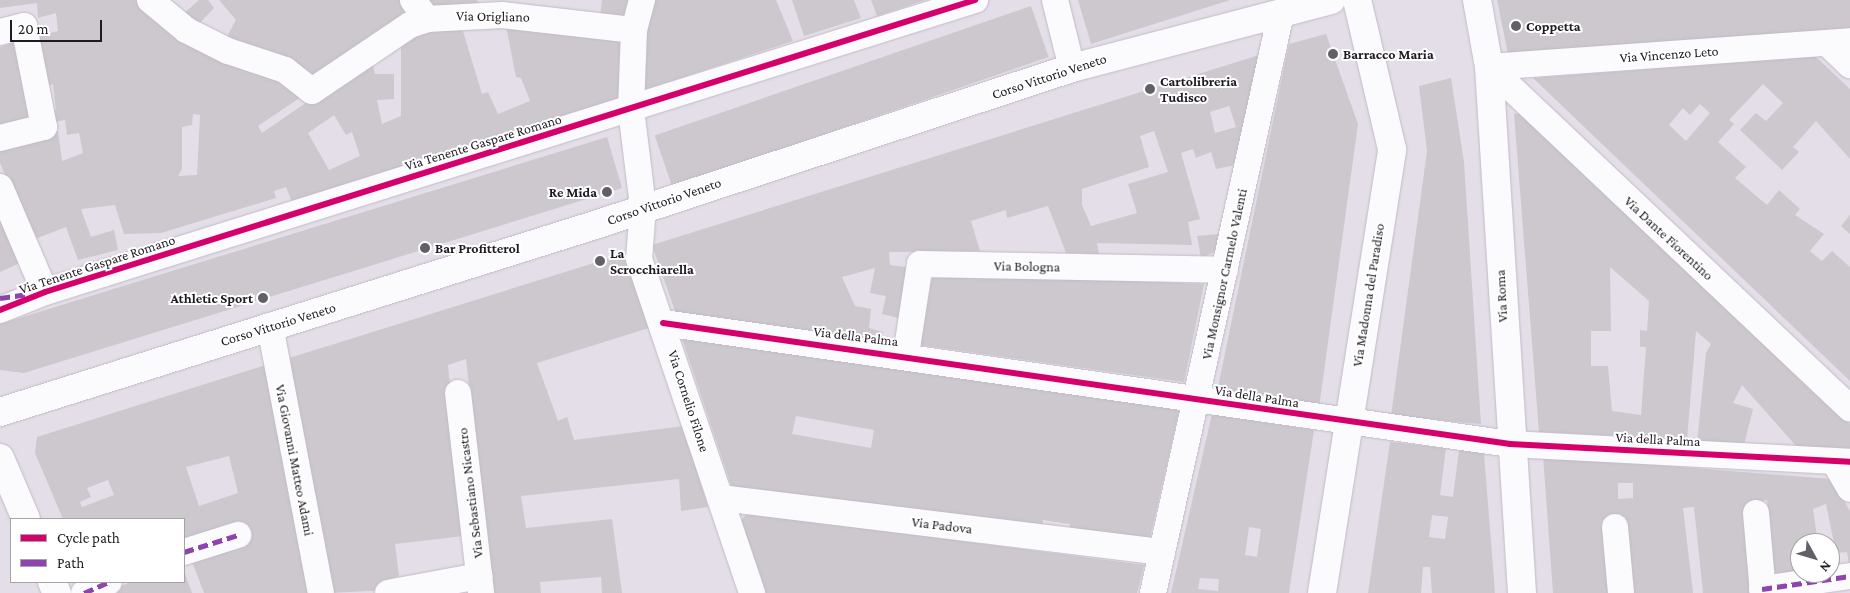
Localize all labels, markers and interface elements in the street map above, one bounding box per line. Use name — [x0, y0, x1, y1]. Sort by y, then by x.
street label: Via Origliano — [456, 7, 530, 25]
scale bar — [12, 10, 105, 42]
place label: Coppetta — [1526, 18, 1580, 34]
marker: Coppetta — [1510, 20, 1522, 32]
text: 20 m — [18, 21, 49, 37]
street label: Via Vincenzo Leto — [1619, 42, 1719, 66]
place label: Barracco Maria — [1343, 46, 1434, 62]
marker: Barracco Maria — [1327, 48, 1339, 60]
street label: Corso Vittorio Veneto — [990, 50, 1108, 102]
place label: Cartolibreria Tudisco — [1160, 73, 1237, 105]
marker: Cartolibreria Tudisco — [1144, 83, 1156, 95]
street label: Via Tenente Gaspare Romano — [403, 110, 563, 174]
street label: Corso Vittorio Veneto — [605, 174, 723, 228]
place label: Re Mida — [549, 184, 597, 200]
marker: Re Mida — [601, 186, 613, 198]
street label: Via Monsignor Carmelo Valenti — [1198, 187, 1250, 361]
street label: Via Dante Fiorentino — [1621, 192, 1717, 284]
street label: Via Madonna del Paradiso — [1348, 222, 1388, 368]
street label: Via Tenente Gaspare Romano — [17, 231, 177, 297]
place label: Bar Profitterol — [435, 240, 520, 256]
marker: Bar Profitterol — [419, 242, 431, 254]
place label: La Scrocchiarella — [610, 245, 694, 278]
marker: La Scrocchiarella — [594, 255, 606, 267]
street label: Via Bologna — [994, 257, 1060, 275]
street label: Via Roma — [1491, 269, 1511, 323]
place label: Athletic Sport — [170, 290, 253, 306]
marker: Athletic Sport — [257, 292, 269, 304]
street label: Corso Vittorio Veneto — [218, 298, 338, 350]
street label: Via della Palma — [813, 322, 899, 350]
street label: Via Cornelio Filone — [665, 348, 713, 454]
street label: Via della Palma — [1214, 381, 1300, 411]
street label: Via Giovanni Matteo Adami — [272, 383, 318, 537]
street label: Via Sebastiano Nicastro — [454, 427, 486, 559]
street label: Via della Palma — [1615, 428, 1701, 450]
street label: Via Padova — [911, 513, 973, 537]
legend — [10, 518, 185, 583]
text: Cycle path — [57, 530, 120, 546]
north arrow — [1790, 533, 1840, 583]
text: Path — [57, 555, 84, 571]
text: N — [1817, 558, 1835, 576]

